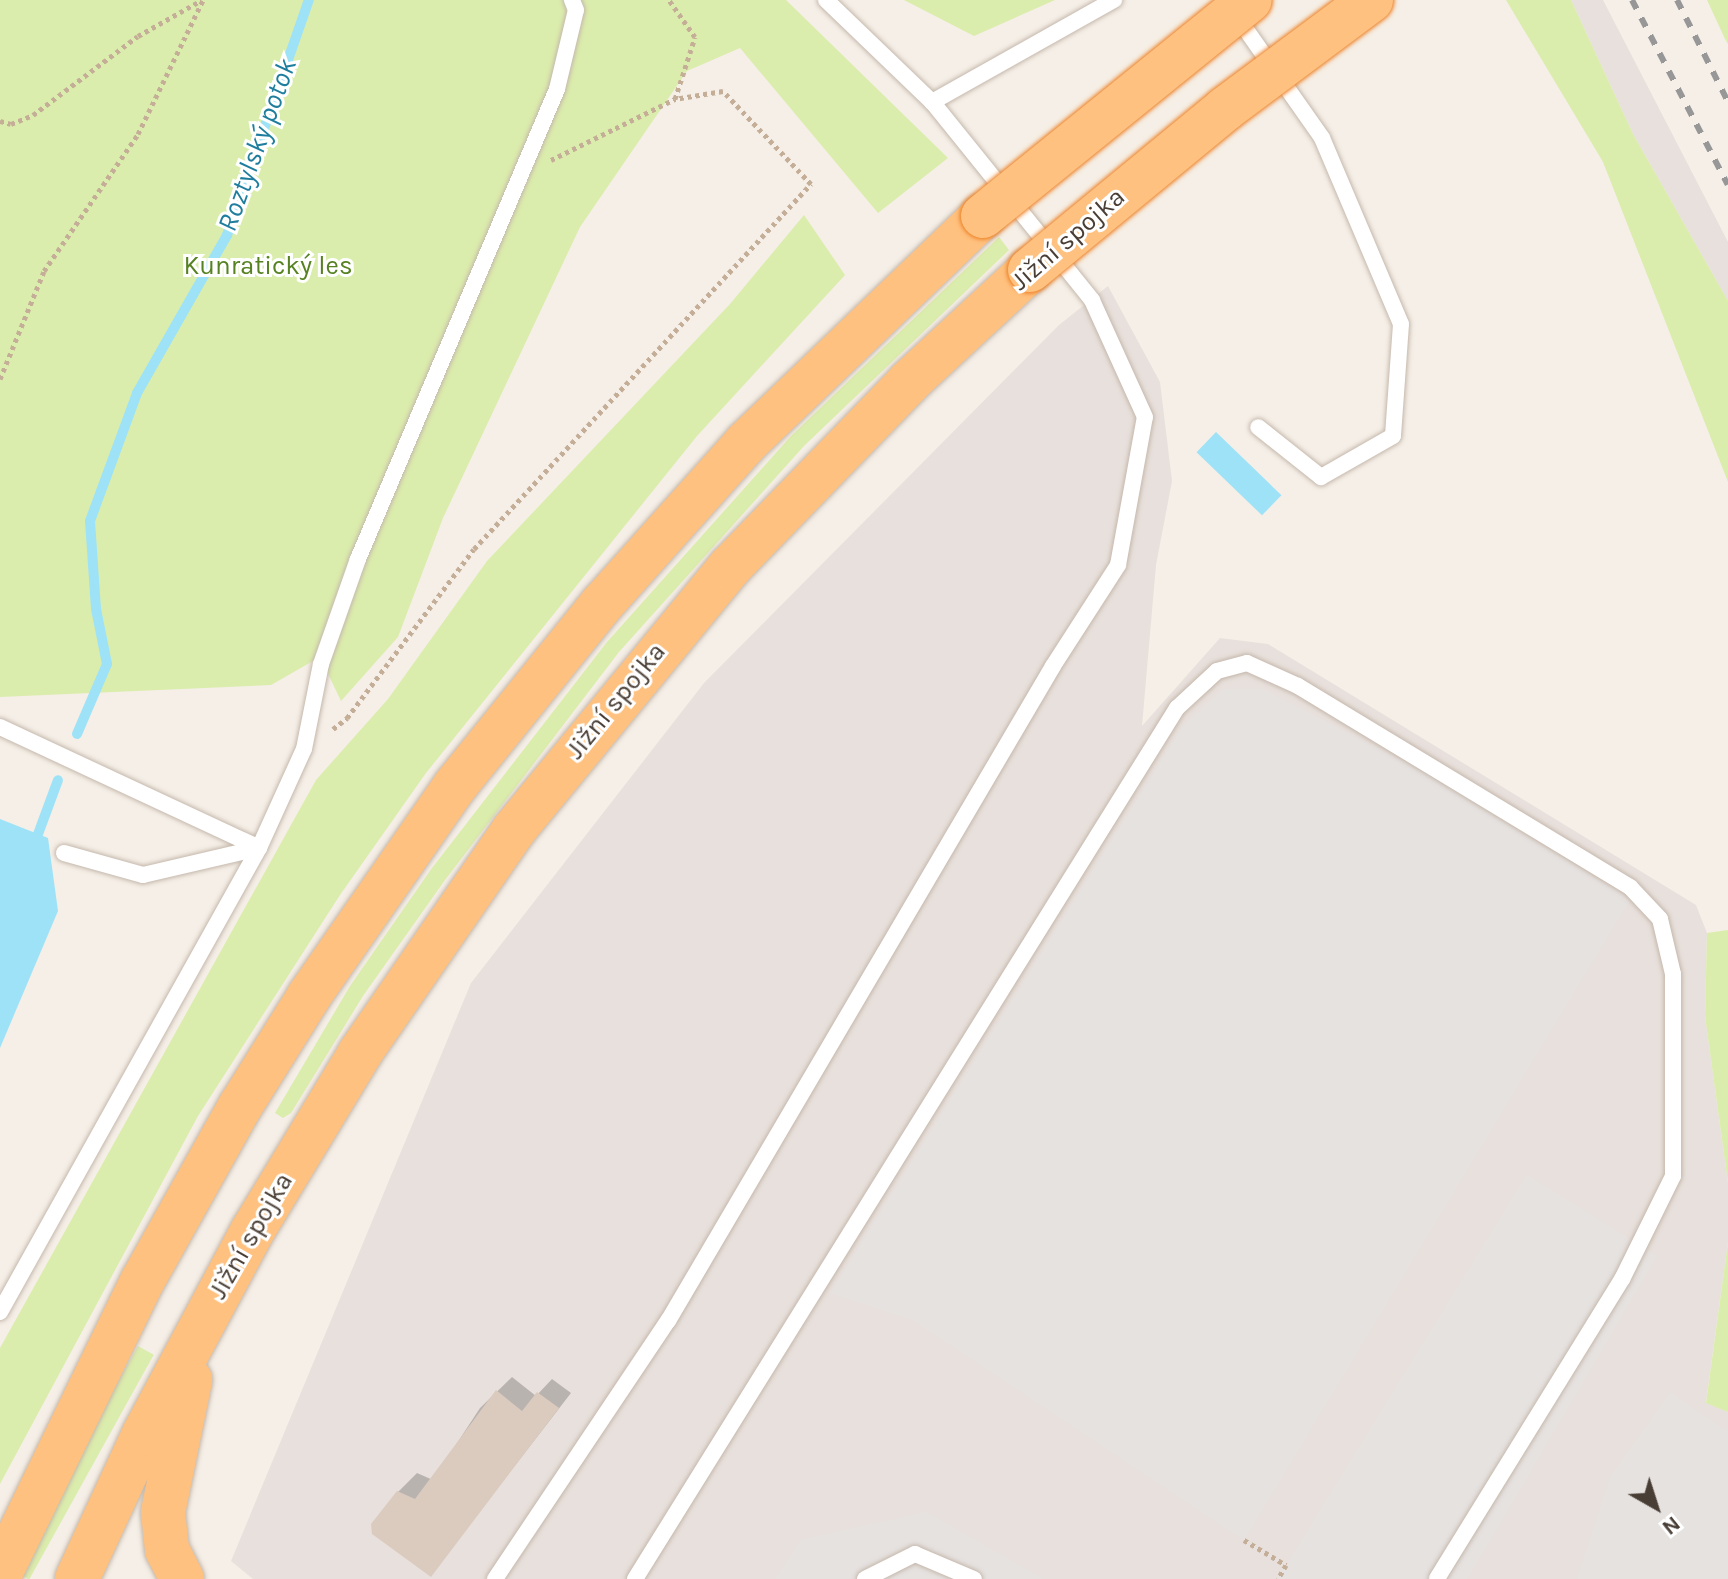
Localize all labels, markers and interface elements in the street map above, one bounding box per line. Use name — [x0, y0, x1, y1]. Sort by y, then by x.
water label: Roztylský potok — [210, 54, 304, 236]
street label: Jižní spojka — [1005, 181, 1131, 297]
park label: Kunratický les — [183, 250, 353, 282]
street label: Jižní spojka — [560, 637, 672, 765]
street label: Jižní spojka — [202, 1167, 300, 1305]
north arrow — [1616, 1467, 1696, 1547]
text: N — [1657, 1511, 1685, 1541]

